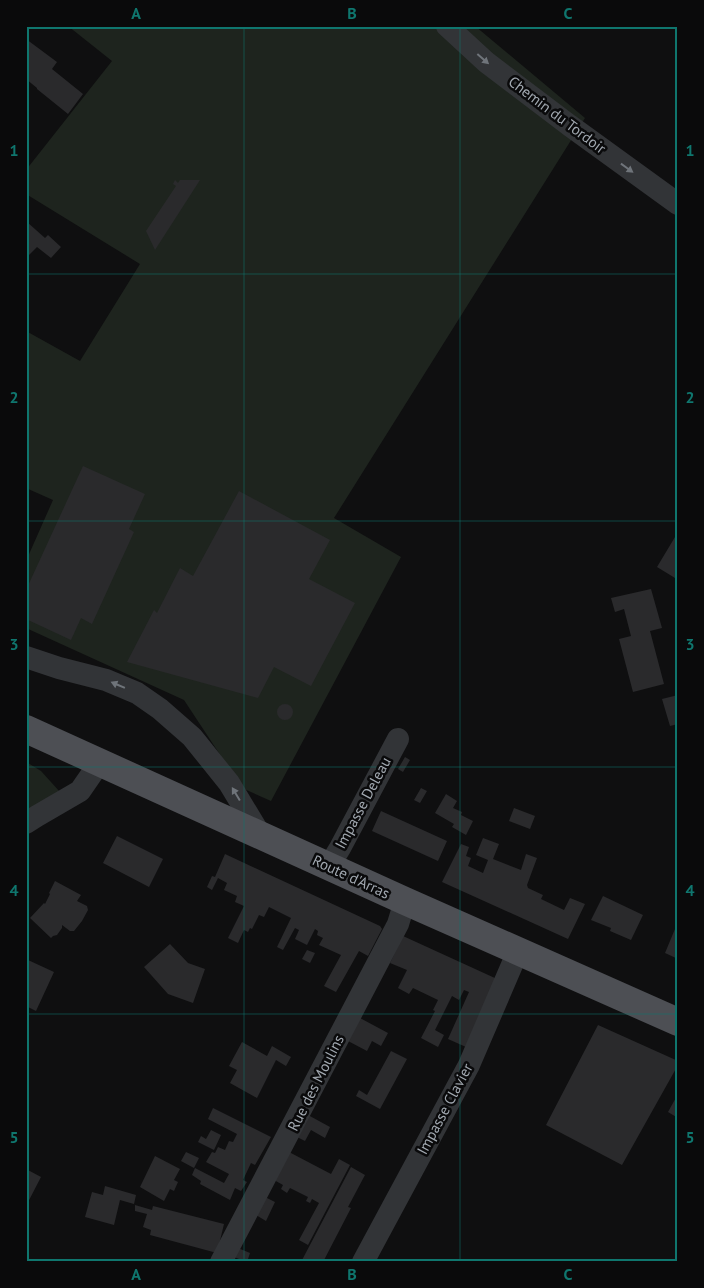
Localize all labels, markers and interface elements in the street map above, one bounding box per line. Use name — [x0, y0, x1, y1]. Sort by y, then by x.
text: A — [131, 3, 141, 23]
text: B — [347, 3, 357, 23]
text: C — [564, 3, 573, 23]
one-way arrow — [477, 53, 489, 65]
street label: Chemin du Tordoir — [505, 72, 610, 157]
text: 1 — [9, 140, 19, 160]
text: 1 — [685, 140, 695, 160]
one-way arrow — [620, 162, 633, 173]
text: 2 — [9, 387, 19, 407]
text: 2 — [685, 387, 695, 407]
text: 3 — [9, 634, 19, 654]
text: 3 — [685, 634, 695, 654]
one-way arrow — [111, 681, 125, 689]
street label: Impasse Deleau — [330, 754, 395, 852]
one-way arrow — [231, 787, 240, 800]
street label: Route d'Arras — [310, 850, 393, 903]
text: 4 — [9, 880, 19, 900]
text: 4 — [685, 880, 695, 900]
street label: Rue des Moulins — [283, 1032, 348, 1134]
street label: Impasse Clavier — [413, 1060, 477, 1158]
text: 5 — [9, 1127, 19, 1147]
text: 5 — [685, 1127, 695, 1147]
text: A — [131, 1264, 141, 1284]
text: B — [347, 1264, 357, 1284]
text: C — [564, 1264, 573, 1284]

